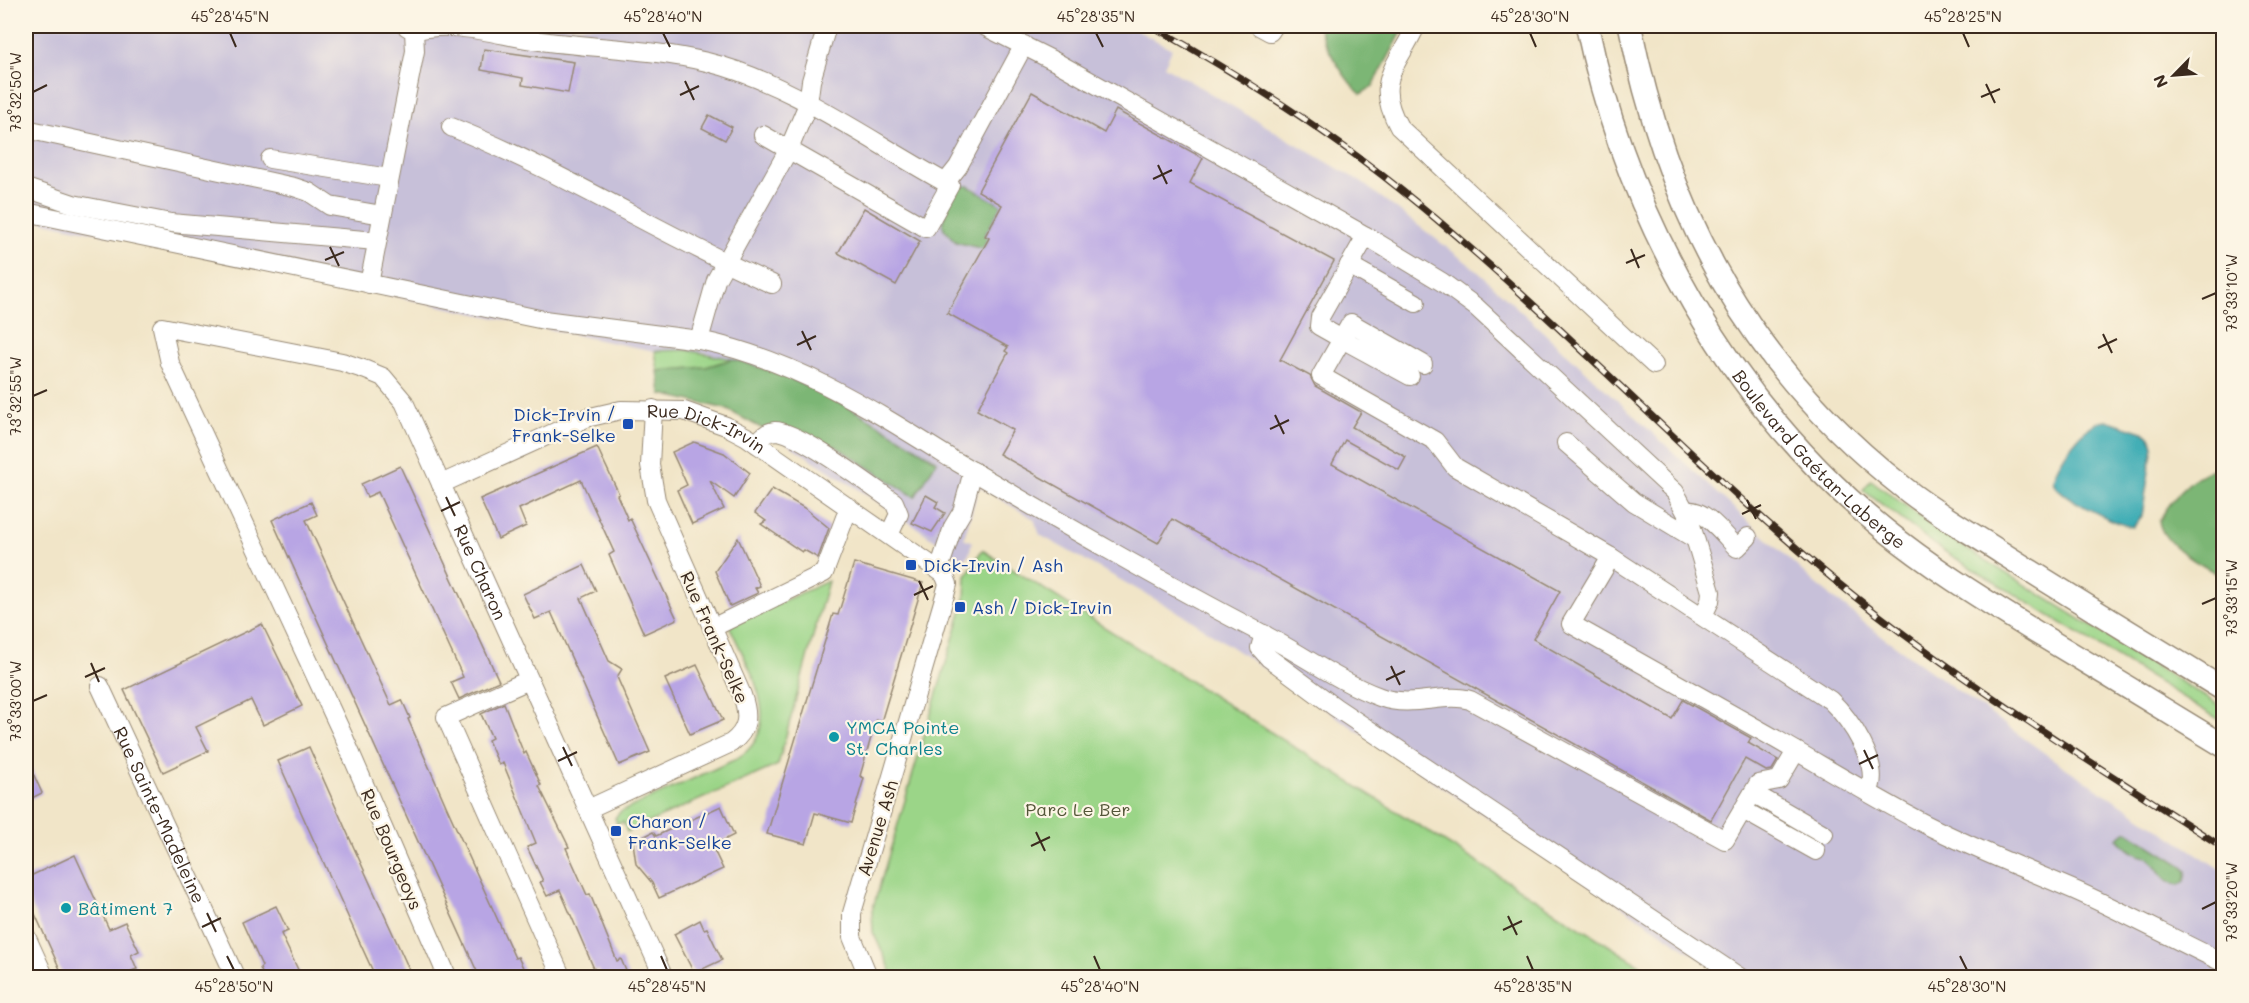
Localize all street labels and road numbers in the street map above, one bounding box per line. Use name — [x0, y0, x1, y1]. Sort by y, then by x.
street label: Boulevard Gaétan-Laberge — [1727, 365, 1911, 554]
street label: Rue Dick-Irvin — [647, 398, 771, 459]
street label: Rue Charon — [449, 520, 513, 623]
street label: Rue Frank-Selke — [675, 567, 755, 707]
street label: Rue Sainte-Madeleine — [108, 722, 211, 907]
street label: Avenue Ash — [851, 777, 903, 879]
street label: Rue Bourgeoys — [356, 785, 428, 913]

